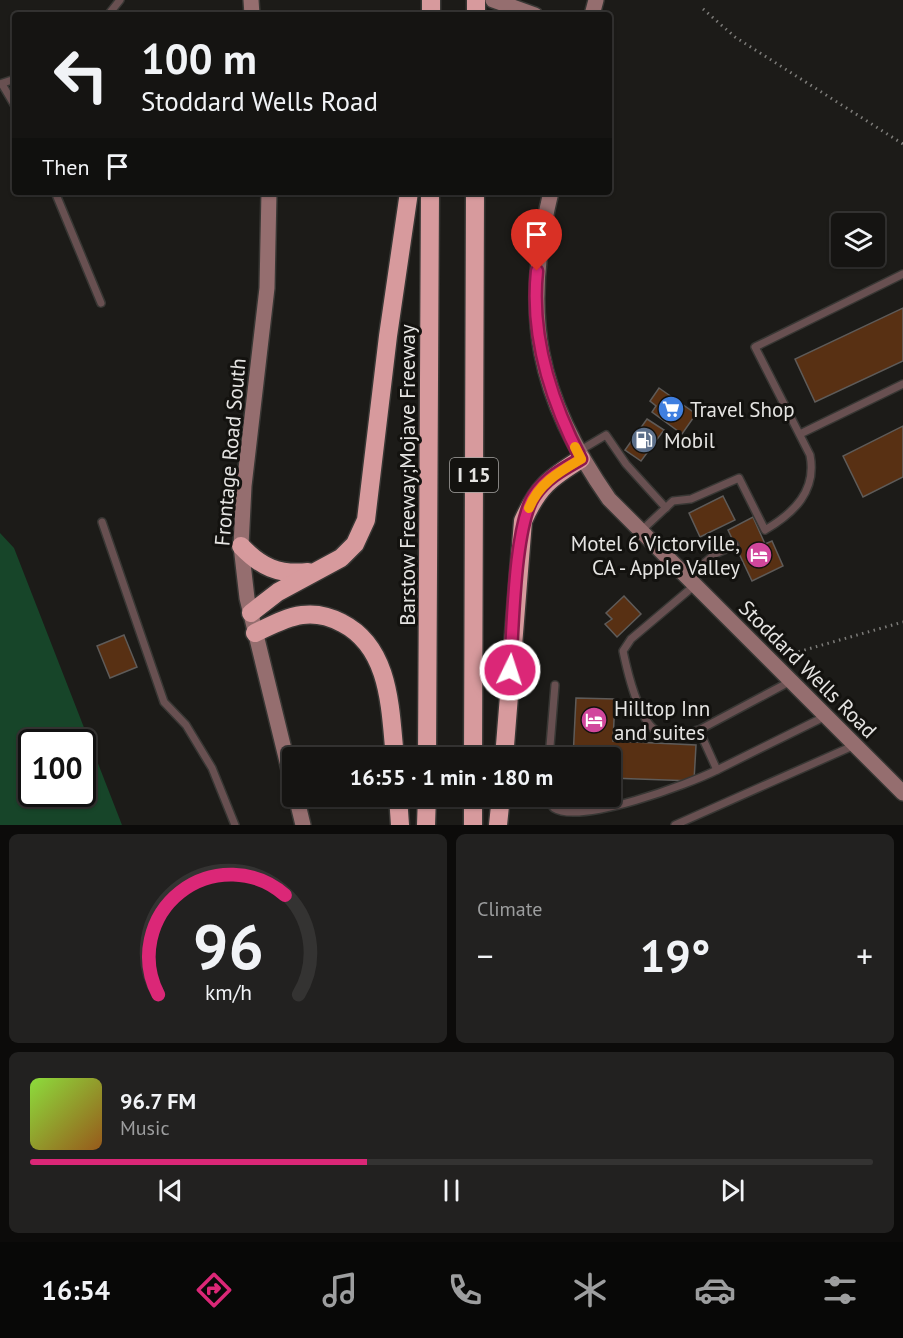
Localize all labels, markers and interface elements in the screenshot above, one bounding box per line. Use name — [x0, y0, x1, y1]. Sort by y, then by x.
text: 100 m — [141, 31, 257, 86]
icon: left — [42, 36, 120, 114]
text: Stoddard Wells Road — [141, 84, 378, 118]
icon: arrive — [101, 150, 134, 183]
text: Then — [42, 153, 89, 181]
pin — [511, 209, 562, 271]
map controls — [831, 213, 885, 267]
button: layers — [831, 213, 885, 267]
icon: arrive — [520, 218, 553, 251]
street label: Barstow Freeway;Mojave Freeway — [394, 324, 421, 626]
street label: Frontage Road South — [208, 357, 252, 547]
supermarket icon: Travel Shop — [656, 394, 686, 424]
place label: Travel Shop — [690, 396, 795, 423]
fuel station icon: Mobil — [629, 425, 659, 455]
place label: Mobil — [664, 427, 715, 454]
road number: I 15 — [450, 458, 498, 492]
place label: Motel 6 Victorville, CA - Apple Valley — [571, 530, 740, 581]
hotel icon: Motel 6 Victorville, CA - Apple Valley — [744, 540, 774, 570]
street label: Stoddard Wells Road — [733, 594, 883, 744]
position arrow — [478, 638, 542, 702]
place label: Hilltop Inn and suites — [614, 695, 710, 746]
hotel icon: Hilltop Inn and suites — [579, 705, 609, 735]
speed limit sign: 100 — [18, 729, 96, 807]
text: 16:55 · 1 min · 180 m — [350, 763, 553, 791]
text: Climate — [477, 896, 543, 922]
text: 96 — [193, 905, 263, 986]
text: 19° — [640, 926, 710, 984]
text: − — [477, 934, 494, 977]
text: + — [856, 934, 873, 977]
text: km/h — [204, 979, 251, 1007]
text: 96.7 FM — [120, 1087, 196, 1115]
text: Music — [120, 1115, 169, 1141]
icon: previous — [154, 1174, 187, 1207]
icon: pause — [435, 1174, 468, 1207]
icon: next — [716, 1174, 749, 1207]
icon: directions — [193, 1269, 235, 1311]
icon: music — [319, 1269, 361, 1311]
icon: phone — [444, 1269, 486, 1311]
icon: climate — [569, 1269, 611, 1311]
icon: car — [694, 1269, 736, 1311]
icon: filters — [819, 1269, 861, 1311]
text: 16:54 — [42, 1273, 110, 1307]

